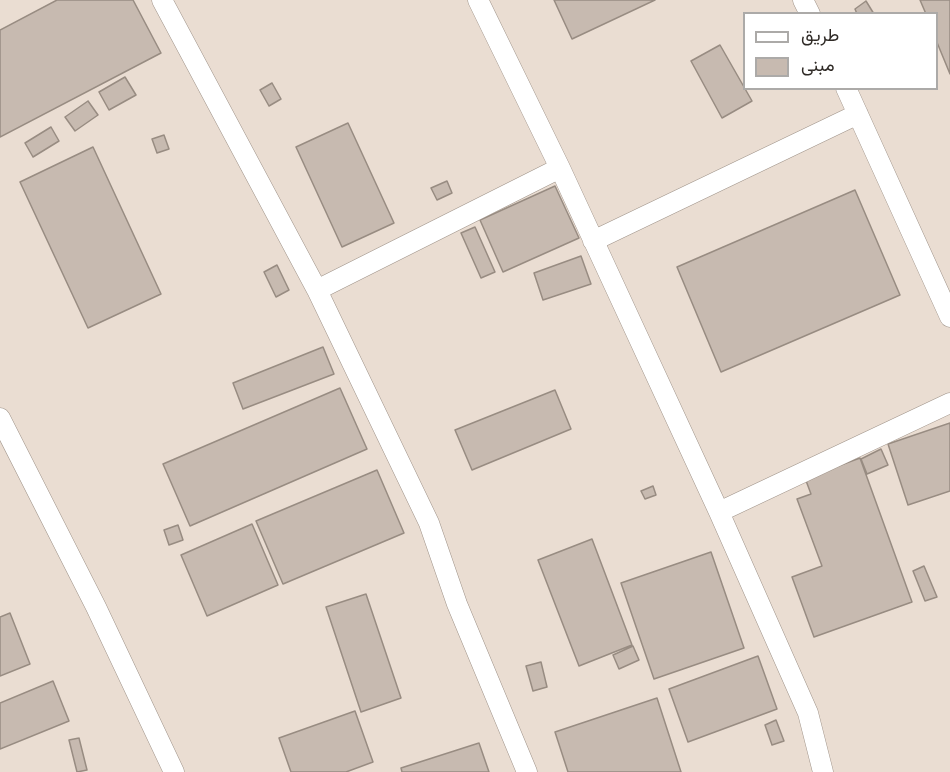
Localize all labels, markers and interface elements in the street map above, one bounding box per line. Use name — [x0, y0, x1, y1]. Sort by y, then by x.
legend — [743, 12, 938, 90]
text: طريق — [801, 23, 839, 45]
text: مبنى — [801, 53, 835, 75]

